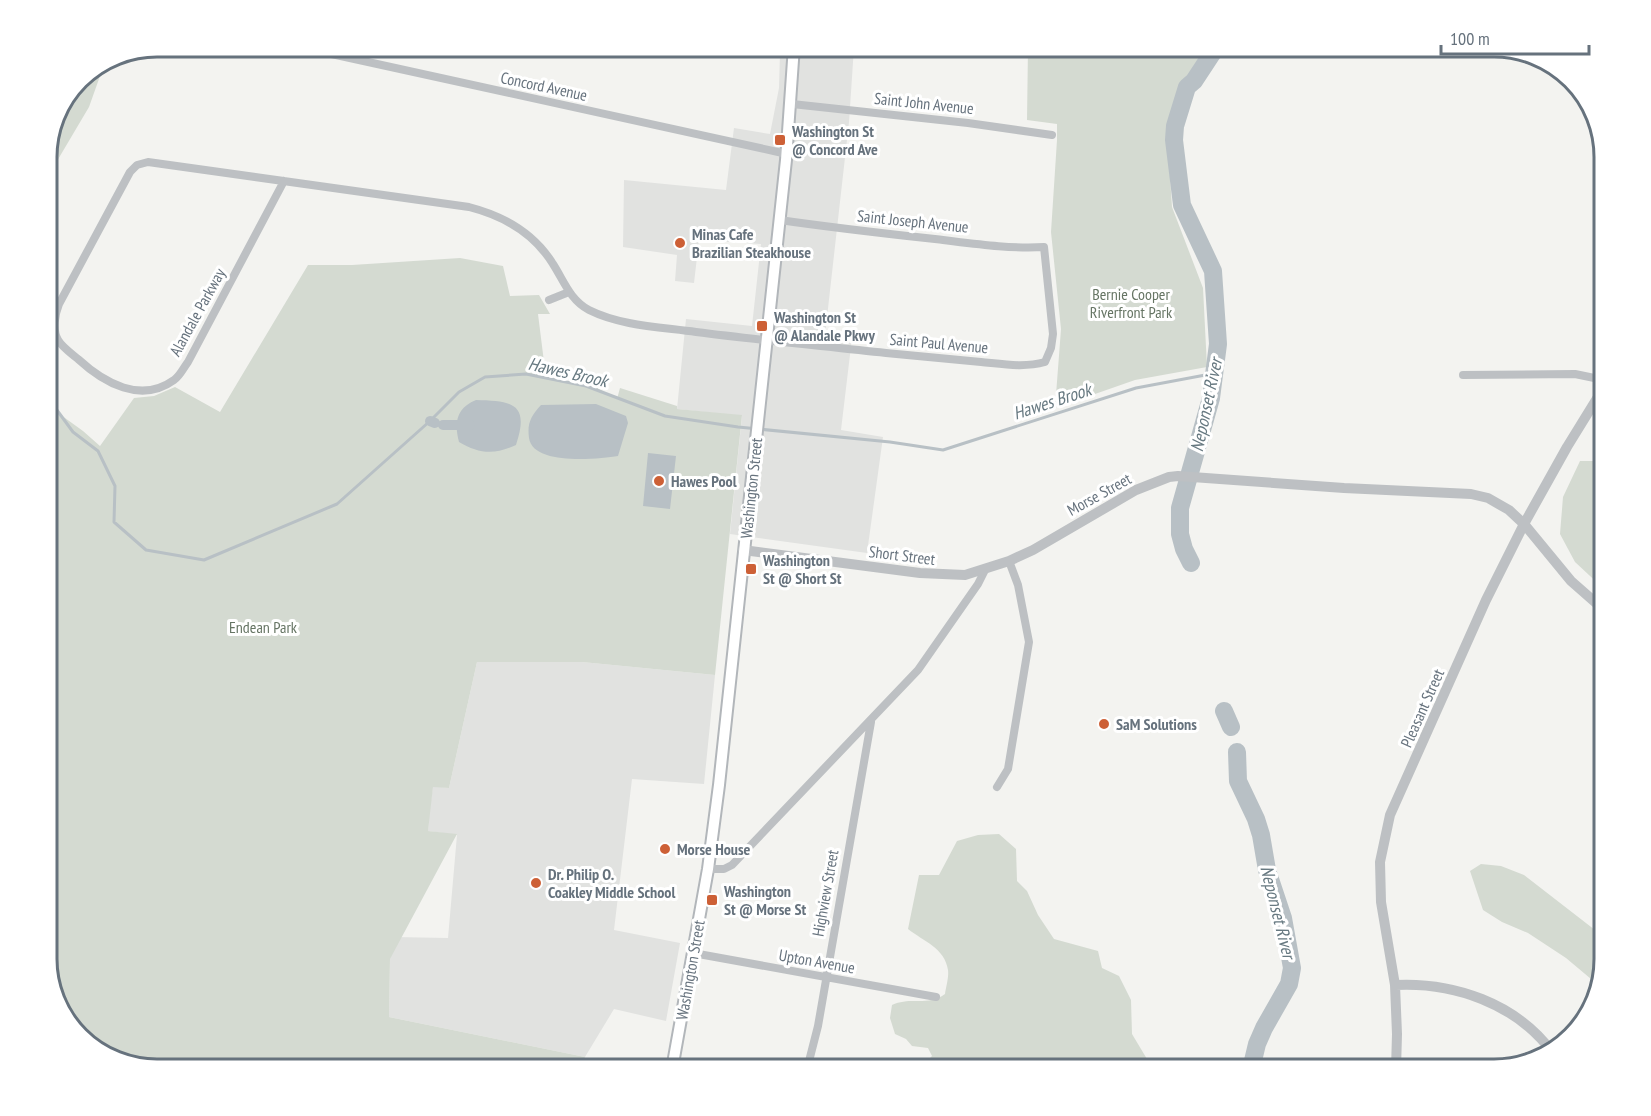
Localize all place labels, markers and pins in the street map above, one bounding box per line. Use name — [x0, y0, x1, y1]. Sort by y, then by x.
place label: Washington St @ Concord Ave — [791, 121, 878, 159]
marker: Washington St @ Concord Ave — [773, 133, 787, 147]
place label: Minas Cafe Brazilian Steakhouse — [692, 224, 811, 262]
marker: Minas Cafe Brazilian Steakhouse — [673, 236, 687, 250]
place label: Washington St @ Alandale Pkwy — [773, 307, 876, 345]
marker: Washington St @ Alandale Pkwy — [755, 319, 769, 333]
place label: Hawes Pool — [671, 471, 737, 491]
marker: Hawes Pool — [652, 474, 666, 488]
place label: Washington St @ Short St — [762, 550, 842, 588]
marker: Washington St @ Short St — [744, 562, 758, 576]
place label: SaM Solutions — [1116, 714, 1197, 734]
marker: SaM Solutions — [1097, 717, 1111, 731]
place label: Morse House — [677, 839, 751, 859]
marker: Morse House — [658, 842, 672, 856]
place label: Dr. Philip O. Coakley Middle School — [548, 864, 675, 902]
marker: Dr. Philip O. Coakley Middle School — [529, 876, 543, 890]
place label: Washington St @ Morse St — [723, 881, 807, 919]
marker: Washington St @ Morse St — [705, 893, 719, 907]

